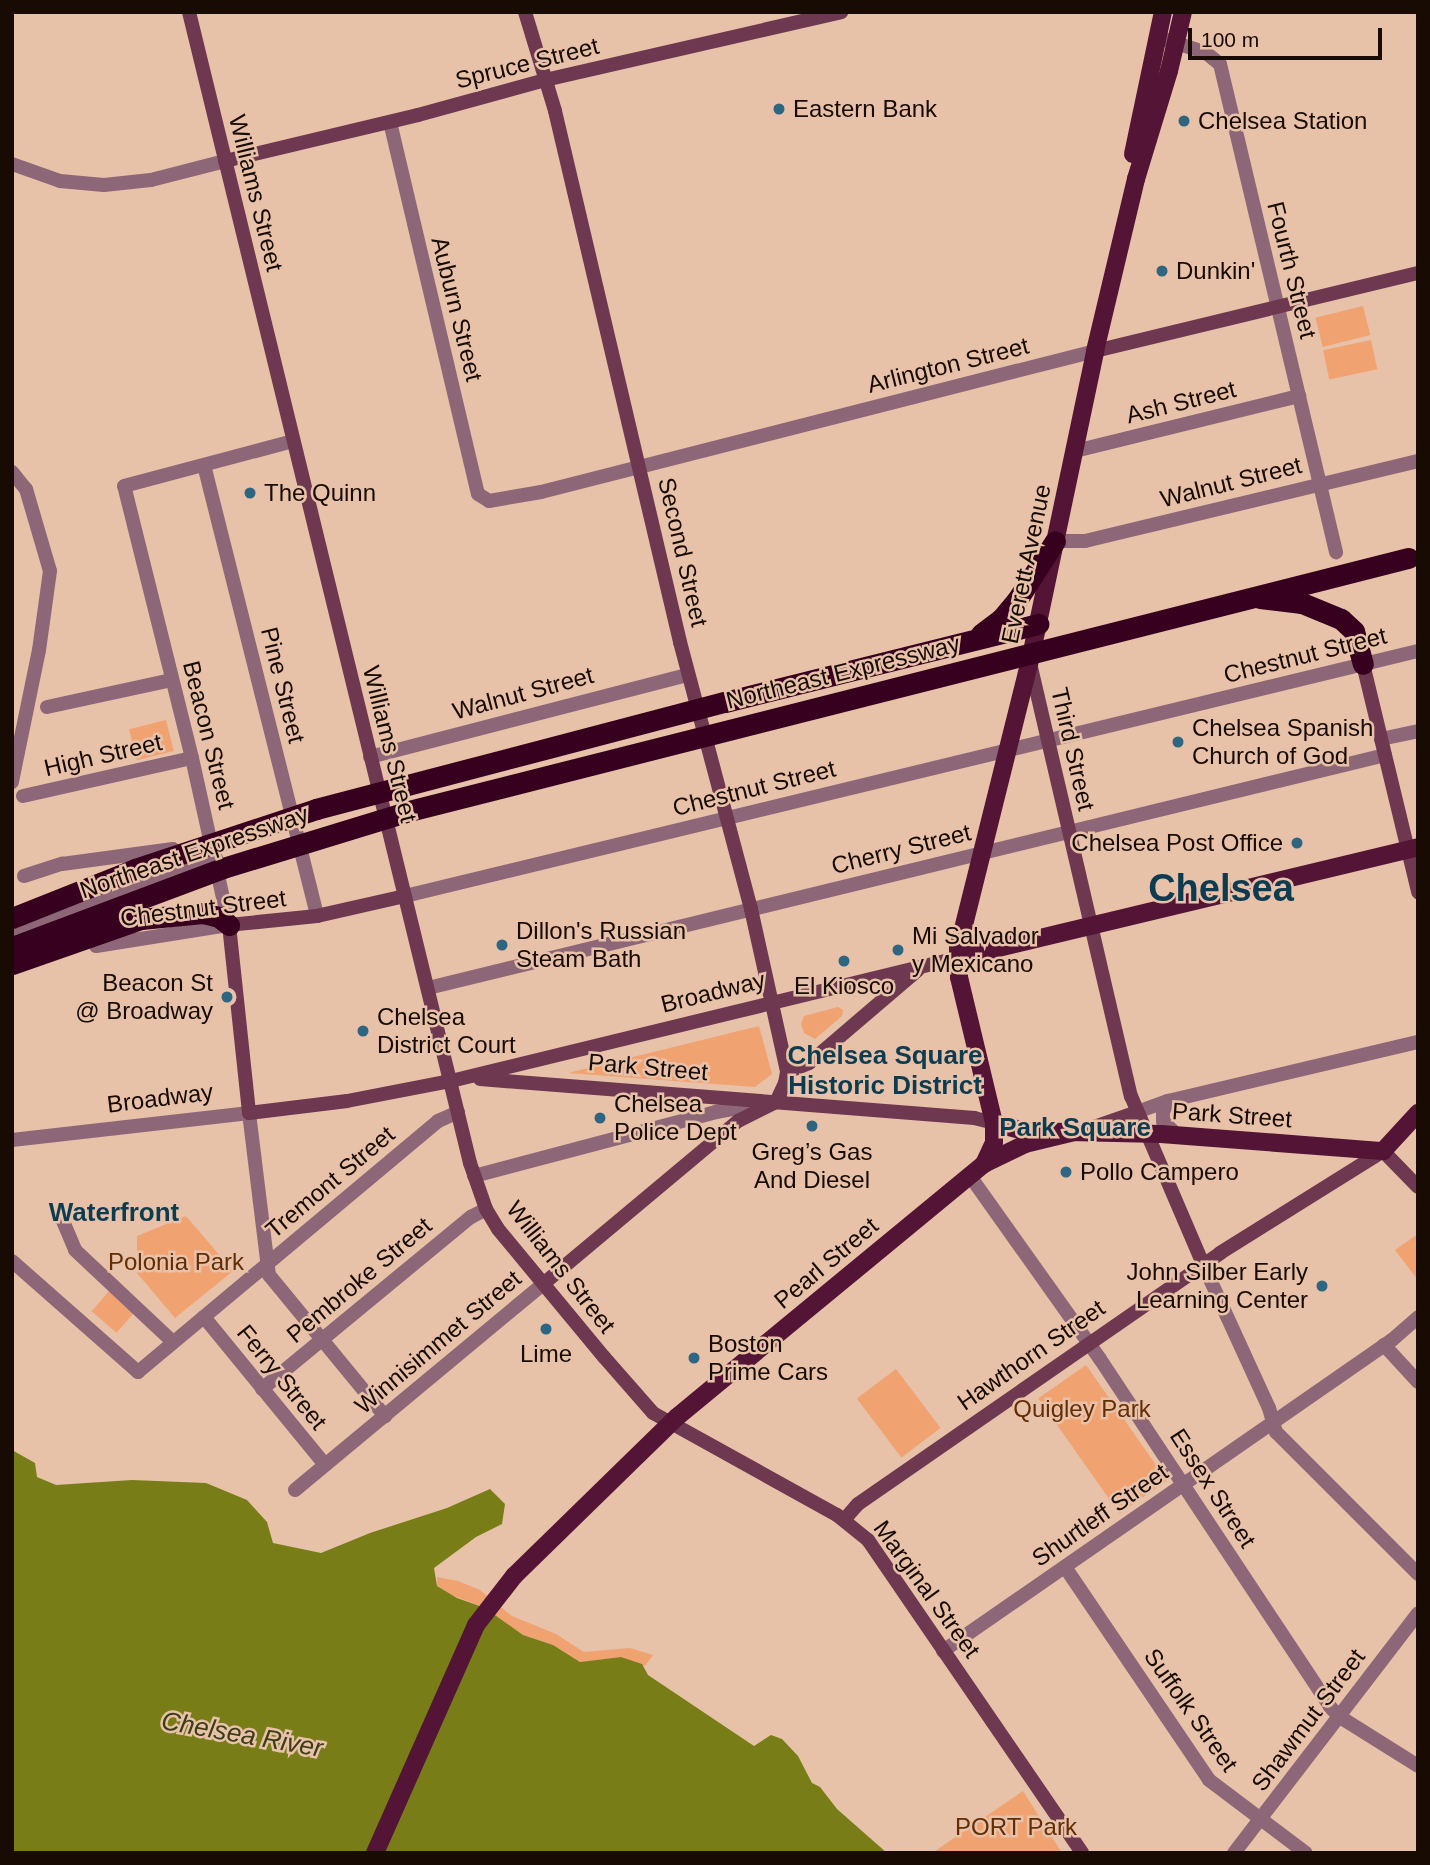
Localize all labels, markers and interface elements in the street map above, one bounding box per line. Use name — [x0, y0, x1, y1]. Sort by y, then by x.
scale bar — [1192, 14, 1386, 58]
text: 100 m — [1201, 28, 1259, 51]
street label: Spruce Street — [452, 31, 602, 95]
place label: Eastern Bank — [793, 95, 937, 123]
marker: Eastern Bank — [771, 101, 787, 117]
place label: Chelsea Station — [1198, 107, 1367, 135]
street label: Williams Street — [223, 112, 289, 274]
marker: Chelsea Station — [1176, 113, 1192, 129]
street label: Fourth Street — [1261, 199, 1323, 341]
street label: Auburn Street — [425, 234, 489, 384]
place label: Dunkin' — [1176, 257, 1255, 285]
marker: Dunkin' — [1154, 263, 1170, 279]
street label: Arlington Street — [864, 331, 1032, 399]
street label: Ash Street — [1123, 374, 1239, 430]
street label: Walnut Street — [1157, 451, 1305, 513]
street label: Second Street — [652, 475, 714, 629]
place label: The Quinn — [264, 479, 376, 507]
street label: Everett Avenue — [995, 481, 1057, 647]
marker: The Quinn — [242, 485, 258, 501]
street label: Chestnut Street — [1221, 621, 1389, 689]
street label: Pine Street — [255, 624, 311, 746]
street label: Northeast Expressway — [723, 629, 963, 715]
street label: Beacon Street — [177, 658, 241, 812]
street label: Walnut Street — [449, 660, 597, 726]
street label: Williams Street — [357, 663, 423, 825]
street label: Third Street — [1045, 685, 1101, 813]
place label: Chelsea Spanish Church of God — [1192, 714, 1373, 770]
street label: High Street — [41, 727, 165, 783]
marker: Chelsea Spanish Church of God — [1170, 734, 1186, 750]
street label: Chestnut Street — [670, 754, 838, 822]
street label: Northeast Expressway — [76, 799, 312, 905]
street label: Cherry Street — [828, 818, 974, 880]
place label: Chelsea Post Office — [1071, 829, 1283, 857]
marker: Chelsea Post Office — [1289, 835, 1305, 851]
district label: Chelsea — [1148, 866, 1294, 912]
street label: Chestnut Street — [118, 884, 288, 932]
place label: Dillon's Russian Steam Bath — [516, 917, 686, 973]
place label: Mi Salvador y Mexicano — [912, 922, 1039, 978]
marker: Dillon's Russian Steam Bath — [494, 937, 510, 953]
marker: Mi Salvador y Mexicano — [890, 942, 906, 958]
marker: El Kiosco — [836, 953, 852, 969]
street label: Broadway — [658, 965, 768, 1019]
place label: Beacon St @ Broadway — [75, 969, 213, 1025]
place label: El Kiosco — [794, 972, 894, 1000]
marker: Beacon St @ Broadway — [219, 989, 235, 1005]
place label: Chelsea District Court — [377, 1003, 516, 1059]
marker: Chelsea District Court — [355, 1023, 371, 1039]
district label: Chelsea Square Historic District — [787, 1040, 983, 1102]
street label: Park Street — [587, 1047, 709, 1087]
street label: Broadway — [105, 1077, 215, 1119]
place label: Chelsea Police Dept — [614, 1090, 737, 1146]
street label: Park Street — [1171, 1096, 1293, 1134]
marker: Chelsea Police Dept — [592, 1110, 608, 1126]
district label: Park Square — [999, 1112, 1151, 1144]
marker: Greg’s Gas And Diesel — [804, 1118, 820, 1134]
street label: Tremont Street — [260, 1120, 400, 1244]
place label: Greg’s Gas And Diesel — [752, 1138, 872, 1194]
place label: Pollo Campero — [1080, 1158, 1239, 1186]
marker: Pollo Campero — [1058, 1164, 1074, 1180]
street label: Williams Street — [500, 1195, 622, 1339]
district label: Waterfront — [49, 1197, 179, 1229]
street label: Pembroke Street — [281, 1211, 437, 1349]
street label: Pearl Street — [768, 1211, 884, 1315]
park label: Polonia Park — [108, 1248, 244, 1276]
place label: John Silber Early Learning Center — [1127, 1258, 1308, 1314]
street label: Winnisimmet Street — [349, 1264, 527, 1420]
marker: John Silber Early Learning Center — [1314, 1278, 1330, 1294]
street label: Hawthorn Street — [952, 1293, 1110, 1417]
street label: Ferry Street — [231, 1319, 333, 1435]
marker: Lime — [538, 1321, 554, 1337]
place label: Boston Prime Cars — [708, 1330, 828, 1386]
place label: Lime — [520, 1340, 572, 1368]
marker: Boston Prime Cars — [686, 1350, 702, 1366]
park label: Quigley Park — [1013, 1395, 1151, 1423]
street label: Essex Street — [1164, 1423, 1262, 1553]
street label: Shurtleff Street — [1026, 1457, 1174, 1573]
street label: Marginal Street — [868, 1515, 986, 1663]
street label: Suffolk Street — [1138, 1643, 1244, 1777]
street label: Shawmut Street — [1245, 1643, 1371, 1797]
water label: Chelsea River — [159, 1705, 325, 1765]
park label: PORT Park — [955, 1813, 1077, 1841]

